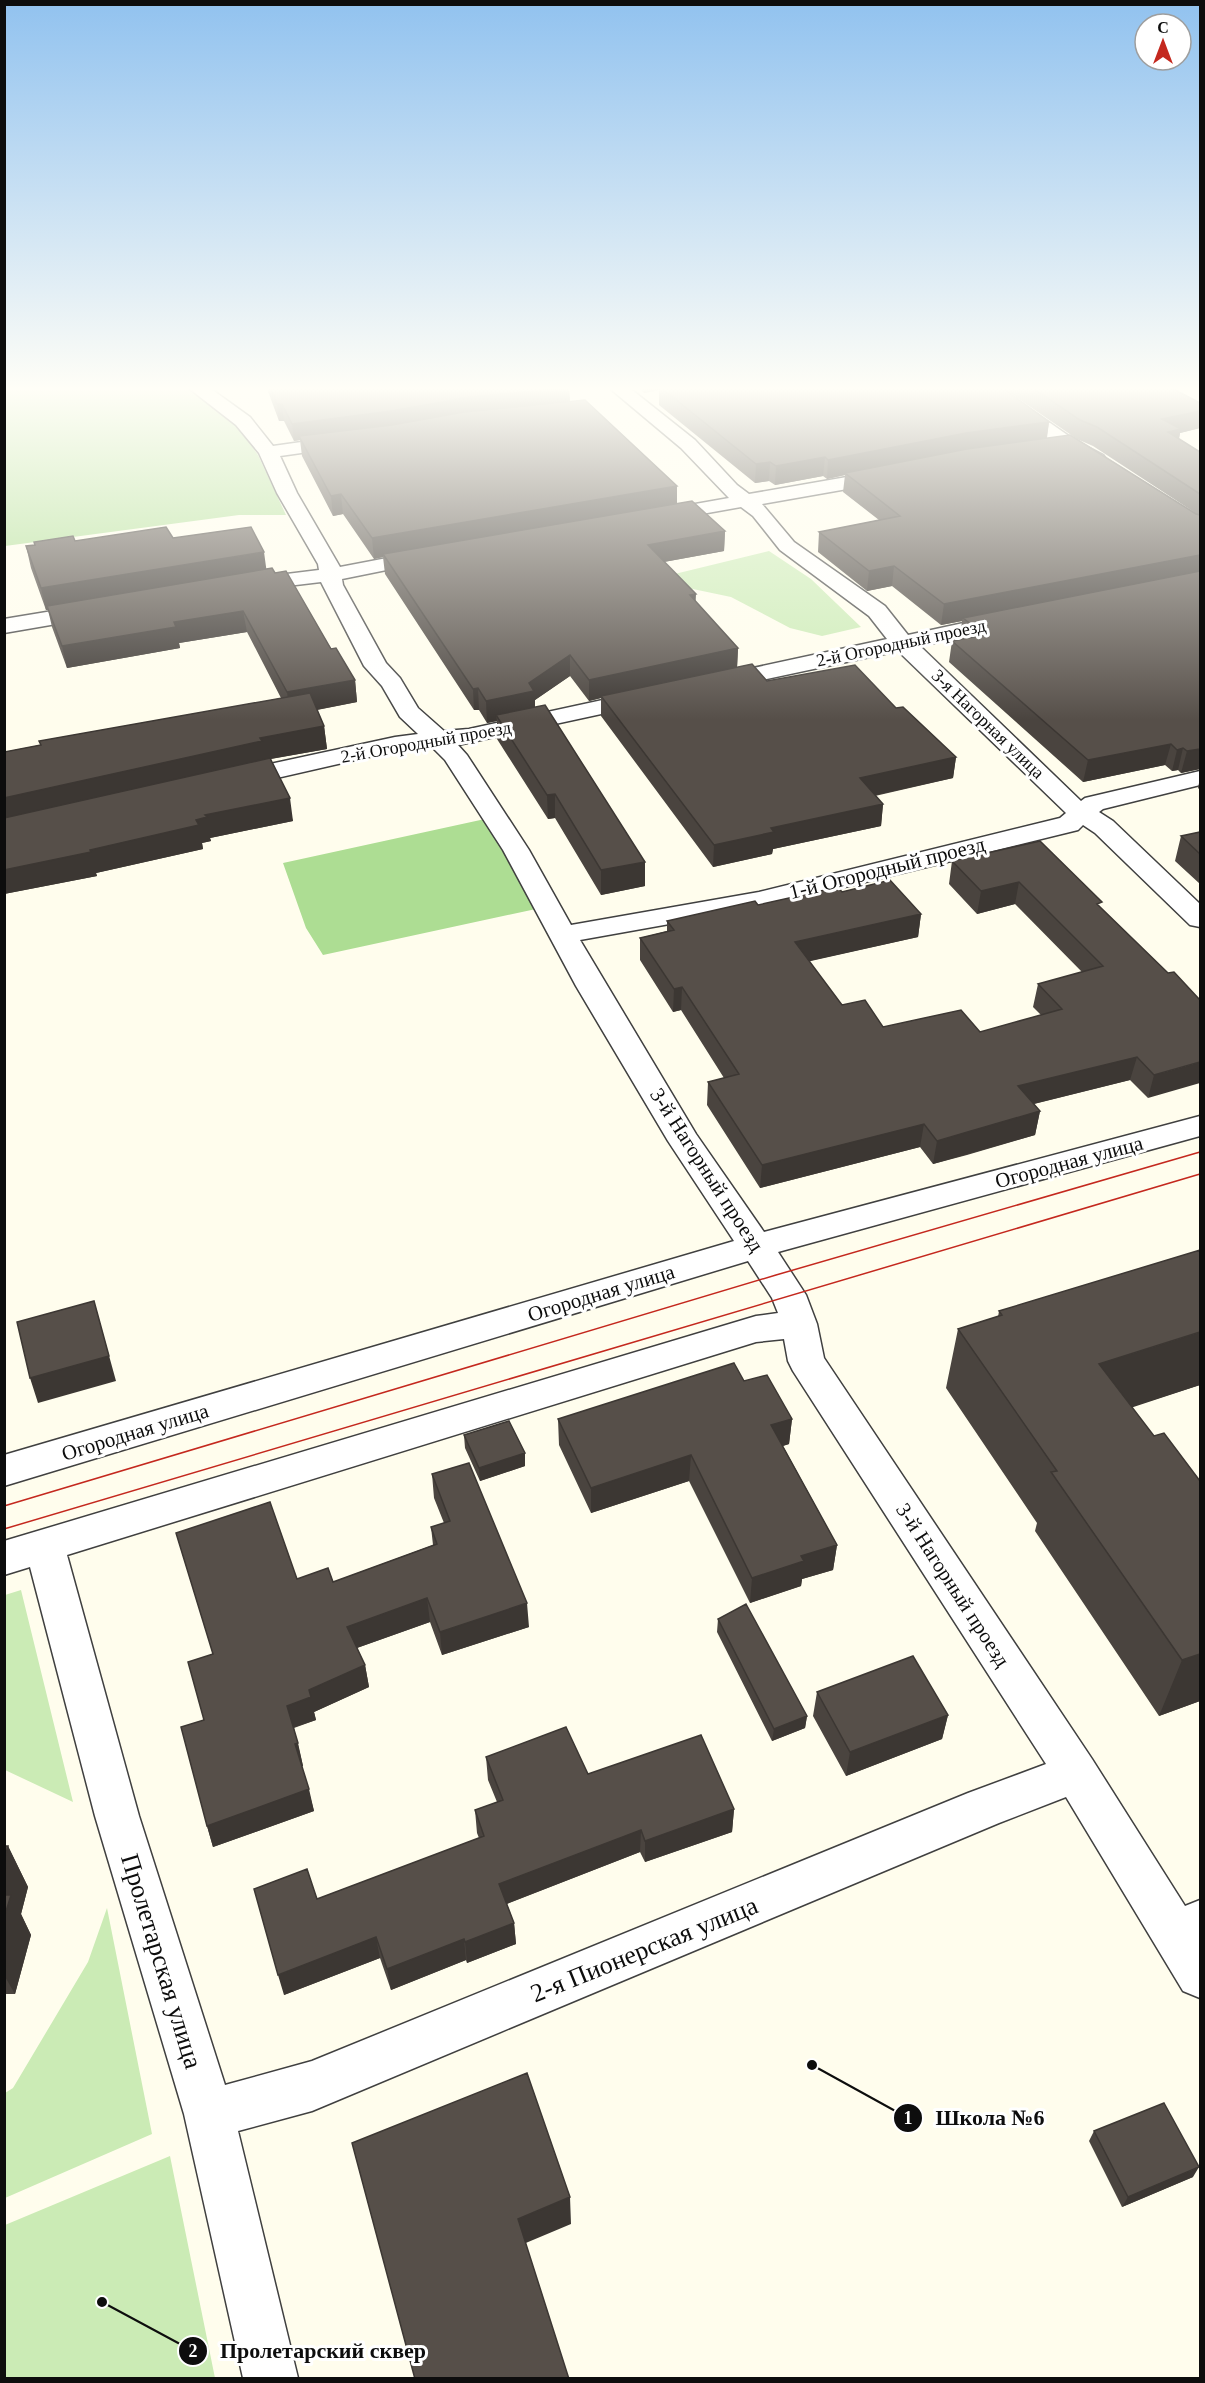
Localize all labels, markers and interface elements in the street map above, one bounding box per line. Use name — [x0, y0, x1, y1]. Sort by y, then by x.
north arrow — [1133, 12, 1193, 72]
text: С — [1157, 19, 1169, 36]
street label: 2-й Огородный проезд — [815, 615, 987, 671]
street label: 3-я Нагорная улица — [928, 665, 1048, 783]
street label: 2-й Огородный проезд — [339, 717, 513, 767]
street label: 1-й Огородный проезд — [786, 832, 988, 904]
street label: 3-й Нагорный проезд — [645, 1084, 769, 1256]
street label: Огородная улица — [992, 1131, 1146, 1193]
street label: Огородная улица — [525, 1259, 678, 1327]
street label: Огородная улица — [59, 1398, 212, 1466]
street label: 3-й Нагорный проезд — [891, 1499, 1015, 1671]
street label: Пролетарская улица — [115, 1850, 208, 2073]
street label: 2-я Пионерская улица — [526, 1890, 762, 2008]
callout: Школа №6 — [893, 2098, 1057, 2138]
text: Школа №6 — [935, 2105, 1045, 2130]
text: 1 — [904, 2108, 913, 2128]
callout: Пролетарский сквер — [178, 2331, 438, 2371]
text: Пролетарский сквер — [220, 2338, 426, 2363]
text: 2 — [189, 2341, 198, 2361]

